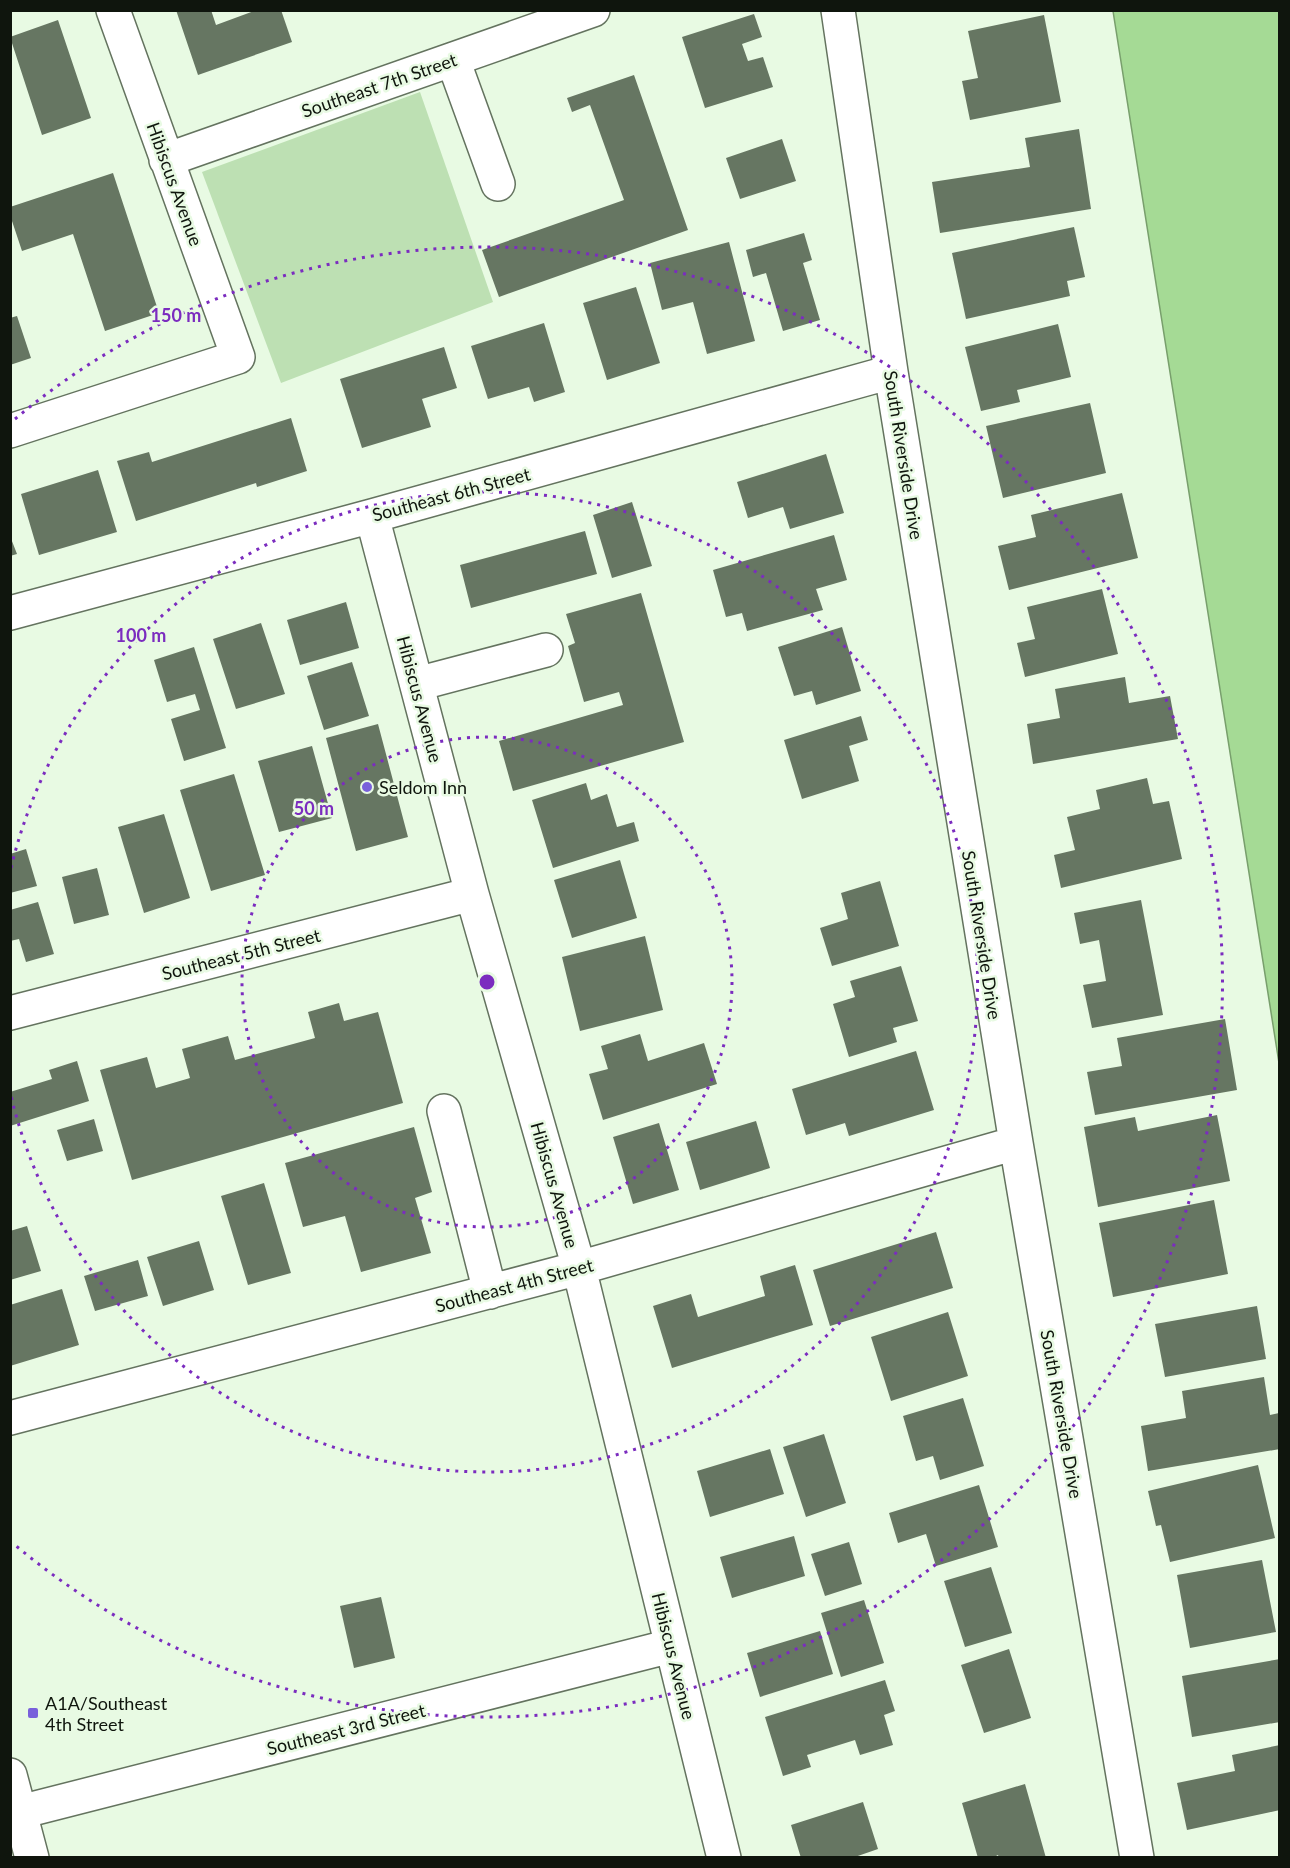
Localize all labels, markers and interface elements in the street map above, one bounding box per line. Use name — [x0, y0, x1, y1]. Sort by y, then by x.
street label: Southeast 7th Street — [298, 48, 460, 122]
street label: Hibiscus Avenue — [142, 119, 208, 249]
text: 150 m — [151, 304, 201, 326]
street label: South Riverside Drive — [880, 369, 928, 541]
street label: Southeast 6th Street — [370, 462, 533, 526]
text: 100 m — [116, 624, 166, 646]
street label: Hibiscus Avenue — [393, 633, 447, 765]
place label: Seldom Inn — [379, 776, 467, 798]
marker: Seldom Inn — [360, 780, 374, 794]
text: 50 m — [294, 797, 334, 819]
street label: South Riverside Drive — [958, 849, 1006, 1021]
street label: Southeast 5th Street — [159, 924, 323, 984]
centre of rings — [477, 972, 497, 992]
street label: Hibiscus Avenue — [526, 1119, 584, 1251]
street label: Southeast 4th Street — [433, 1253, 596, 1317]
street label: South Riverside Drive — [1036, 1328, 1088, 1500]
street label: Hibiscus Avenue — [648, 1590, 700, 1722]
place label: A1A/Southeast 4th Street — [45, 1692, 168, 1735]
street label: Southeast 3rd Street — [265, 1699, 428, 1759]
marker: A1A/Southeast 4th Street — [26, 1706, 40, 1720]

